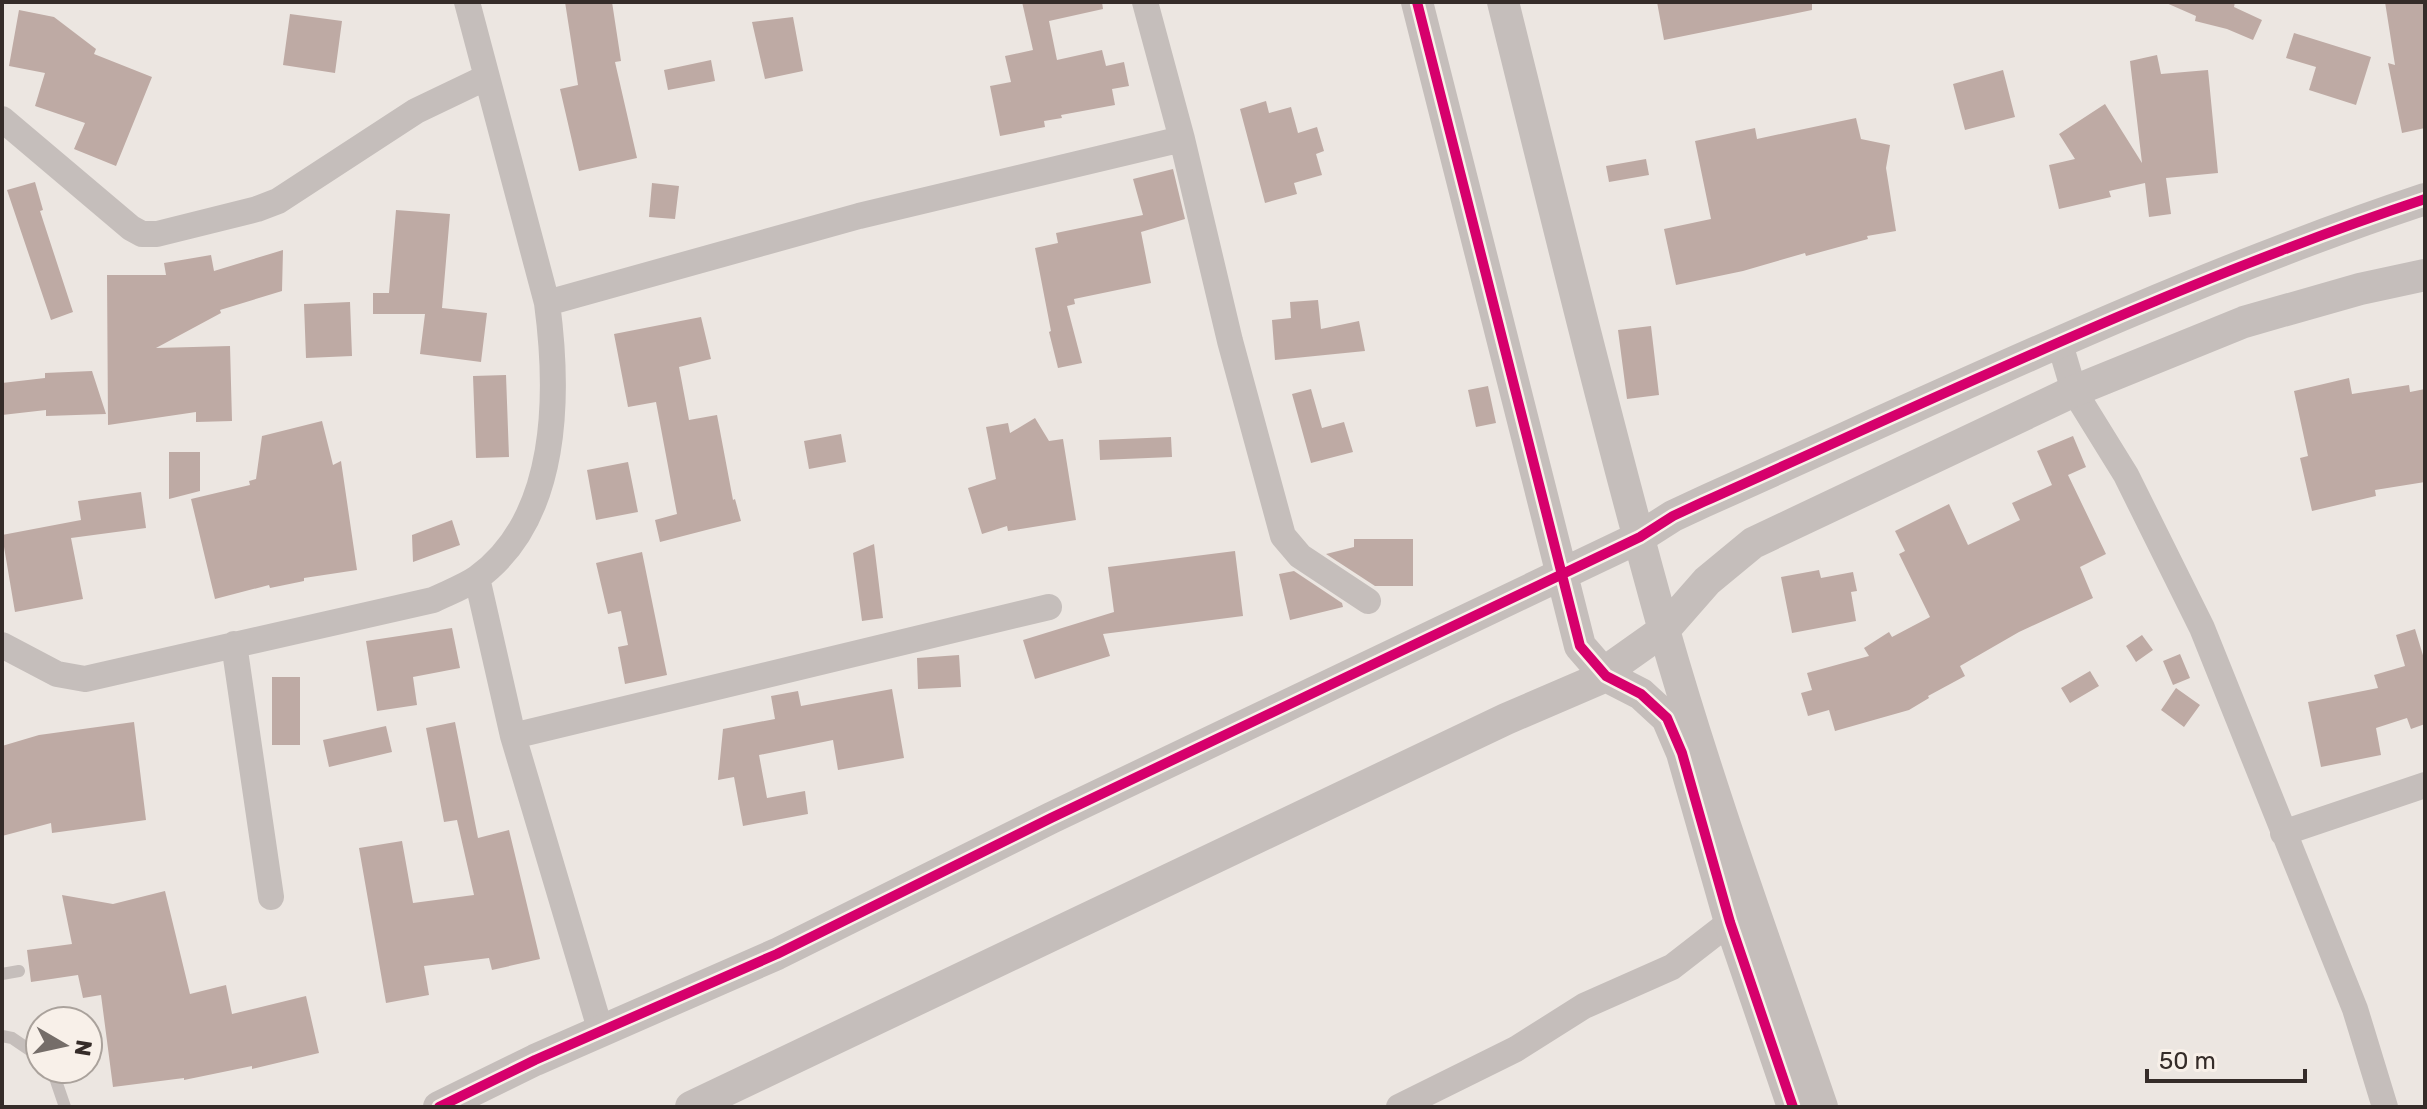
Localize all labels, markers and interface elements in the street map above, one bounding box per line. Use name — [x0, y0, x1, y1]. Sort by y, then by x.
north arrow — [24, 1005, 104, 1085]
scale bar — [2147, 1033, 2305, 1083]
text: N — [69, 1038, 98, 1058]
text: 50 m — [2159, 1047, 2216, 1075]

